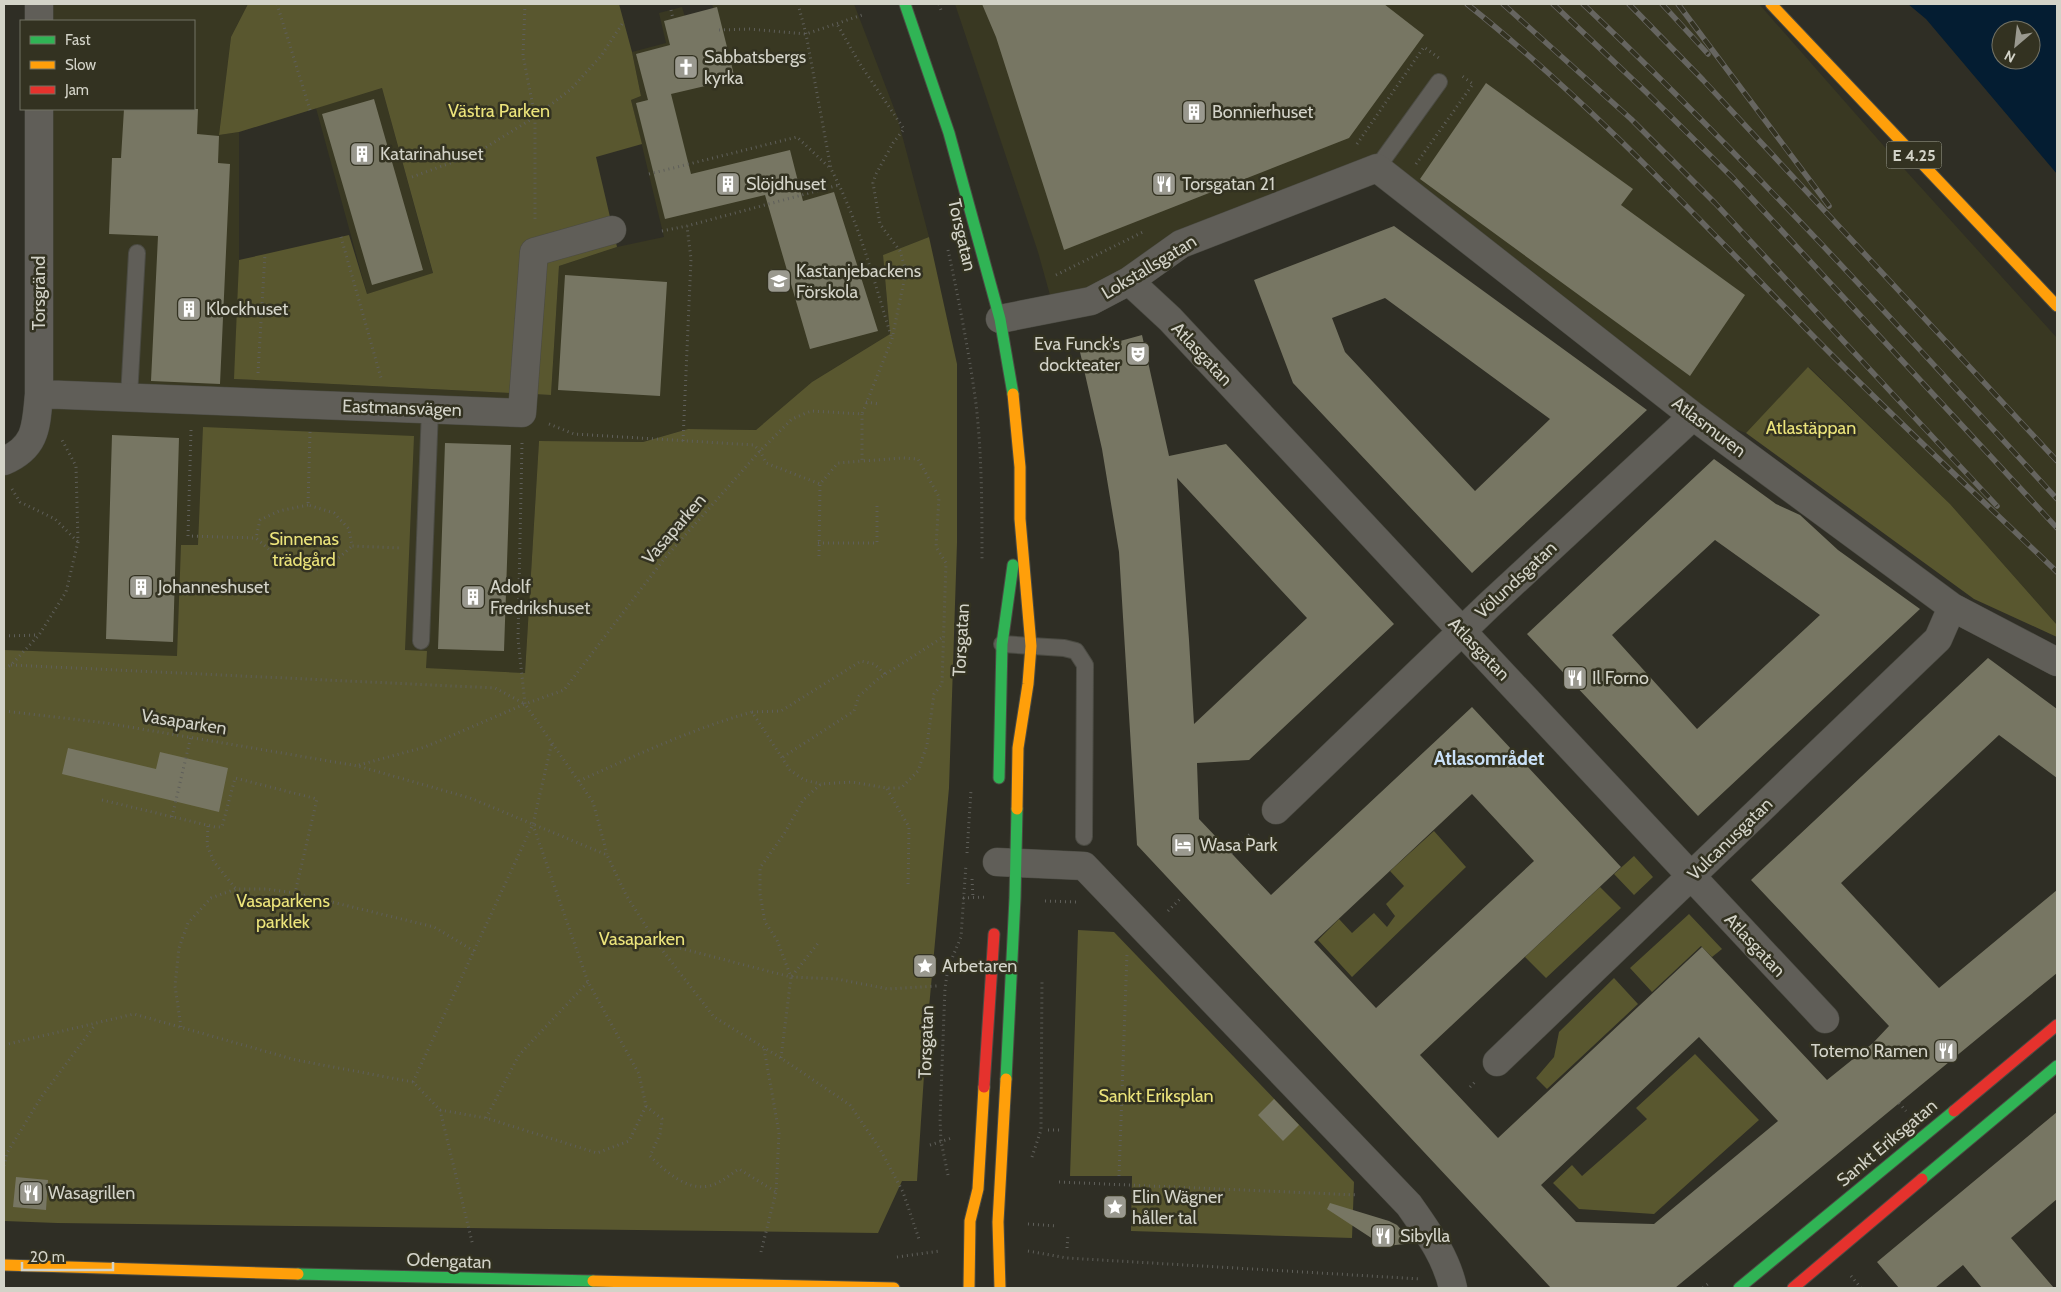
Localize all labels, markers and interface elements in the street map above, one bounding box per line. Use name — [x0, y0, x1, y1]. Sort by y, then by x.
legend — [20, 20, 195, 110]
north arrow — [1991, 20, 2041, 70]
text: Fast — [65, 31, 90, 49]
place label: Sabbatsbergs kyrka — [704, 46, 806, 89]
text: N — [2001, 46, 2018, 67]
church icon: Sabbatsbergs kyrka — [673, 54, 699, 80]
text: Slow — [65, 56, 96, 74]
text: Jam — [64, 81, 89, 99]
building icon: Bonnierhuset — [1181, 99, 1207, 125]
park label: Västra Parken — [448, 100, 550, 122]
place label: Bonnierhuset — [1212, 101, 1313, 123]
building icon: Katarinahuset — [349, 141, 375, 167]
road number: E 4.25 — [1886, 142, 1942, 168]
place label: Katarinahuset — [380, 143, 483, 165]
building icon: Slöjdhuset — [715, 171, 741, 197]
restaurant icon: Torsgatan 21 — [1151, 171, 1177, 197]
place label: Slöjdhuset — [746, 173, 826, 195]
place label: Torsgatan 21 — [1182, 173, 1275, 195]
street label: Torsgatan — [943, 197, 981, 273]
street label: Lokstallsgatan — [1097, 230, 1201, 304]
street label: Torsgränd — [28, 256, 50, 330]
place label: Kastanjebackens Förskola — [796, 260, 921, 303]
school or university icon: Kastanjebackens Förskola — [766, 268, 792, 294]
building icon: Klockhuset — [176, 296, 202, 322]
place label: Klockhuset — [206, 298, 288, 320]
street label: Atlasgatan — [1167, 318, 1237, 390]
place label: Eva Funck's dockteater — [1034, 333, 1120, 376]
theatre icon: Eva Funck's dockteater — [1125, 341, 1151, 367]
street label: Atlasmuren — [1668, 392, 1750, 462]
street label: Eastmansvägen — [342, 395, 462, 421]
park label: Atlastäppan — [1766, 417, 1856, 439]
street label: Vasaparken — [637, 489, 711, 569]
park label: Sinnenas trädgård — [269, 528, 339, 571]
street label: Völundsgatan — [1471, 537, 1561, 623]
building icon: Johanneshuset — [128, 574, 154, 600]
place label: Johanneshuset — [157, 576, 269, 598]
place label: Adolf Fredrikshuset — [490, 576, 590, 619]
building icon: Adolf Fredrikshuset — [460, 584, 486, 610]
street label: Torsgatan — [948, 603, 974, 677]
street label: Atlasgatan — [1444, 613, 1514, 685]
restaurant icon: Il Forno — [1562, 665, 1588, 691]
place label: Il Forno — [1592, 667, 1649, 689]
street label: Vasaparken — [140, 704, 228, 740]
district label: Atlasområdet — [1434, 747, 1545, 770]
street label: Vulcanusgatan — [1683, 793, 1777, 885]
hotel icon: Wasa Park — [1170, 832, 1196, 858]
place label: Wasa Park — [1200, 834, 1278, 856]
park label: Vasaparkens parklek — [236, 890, 330, 933]
street label: Atlasgatan — [1720, 909, 1790, 981]
park label: Vasaparken — [599, 928, 685, 950]
place icon: Arbetaren — [912, 953, 938, 979]
place label: Arbetaren — [942, 955, 1017, 977]
street label: Torsgatan — [914, 1005, 938, 1079]
restaurant icon: Totemo Ramen — [1933, 1038, 1959, 1064]
place label: Totemo Ramen — [1811, 1040, 1928, 1062]
park label: Sankt Eriksplan — [1098, 1085, 1214, 1107]
street label: Sankt Eriksgatan — [1832, 1095, 1942, 1191]
restaurant icon: Wasagrillen — [18, 1180, 44, 1206]
place label: Wasagrillen — [48, 1182, 135, 1204]
place label: Elin Wägner håller tal — [1132, 1186, 1223, 1229]
place icon: Elin Wägner håller tal — [1102, 1194, 1128, 1220]
restaurant icon: Sibylla — [1370, 1223, 1396, 1249]
place label: Sibylla — [1400, 1225, 1451, 1247]
scale bar — [22, 1240, 114, 1272]
text: 20 m — [30, 1248, 65, 1266]
street label: Odengatan — [406, 1249, 492, 1273]

